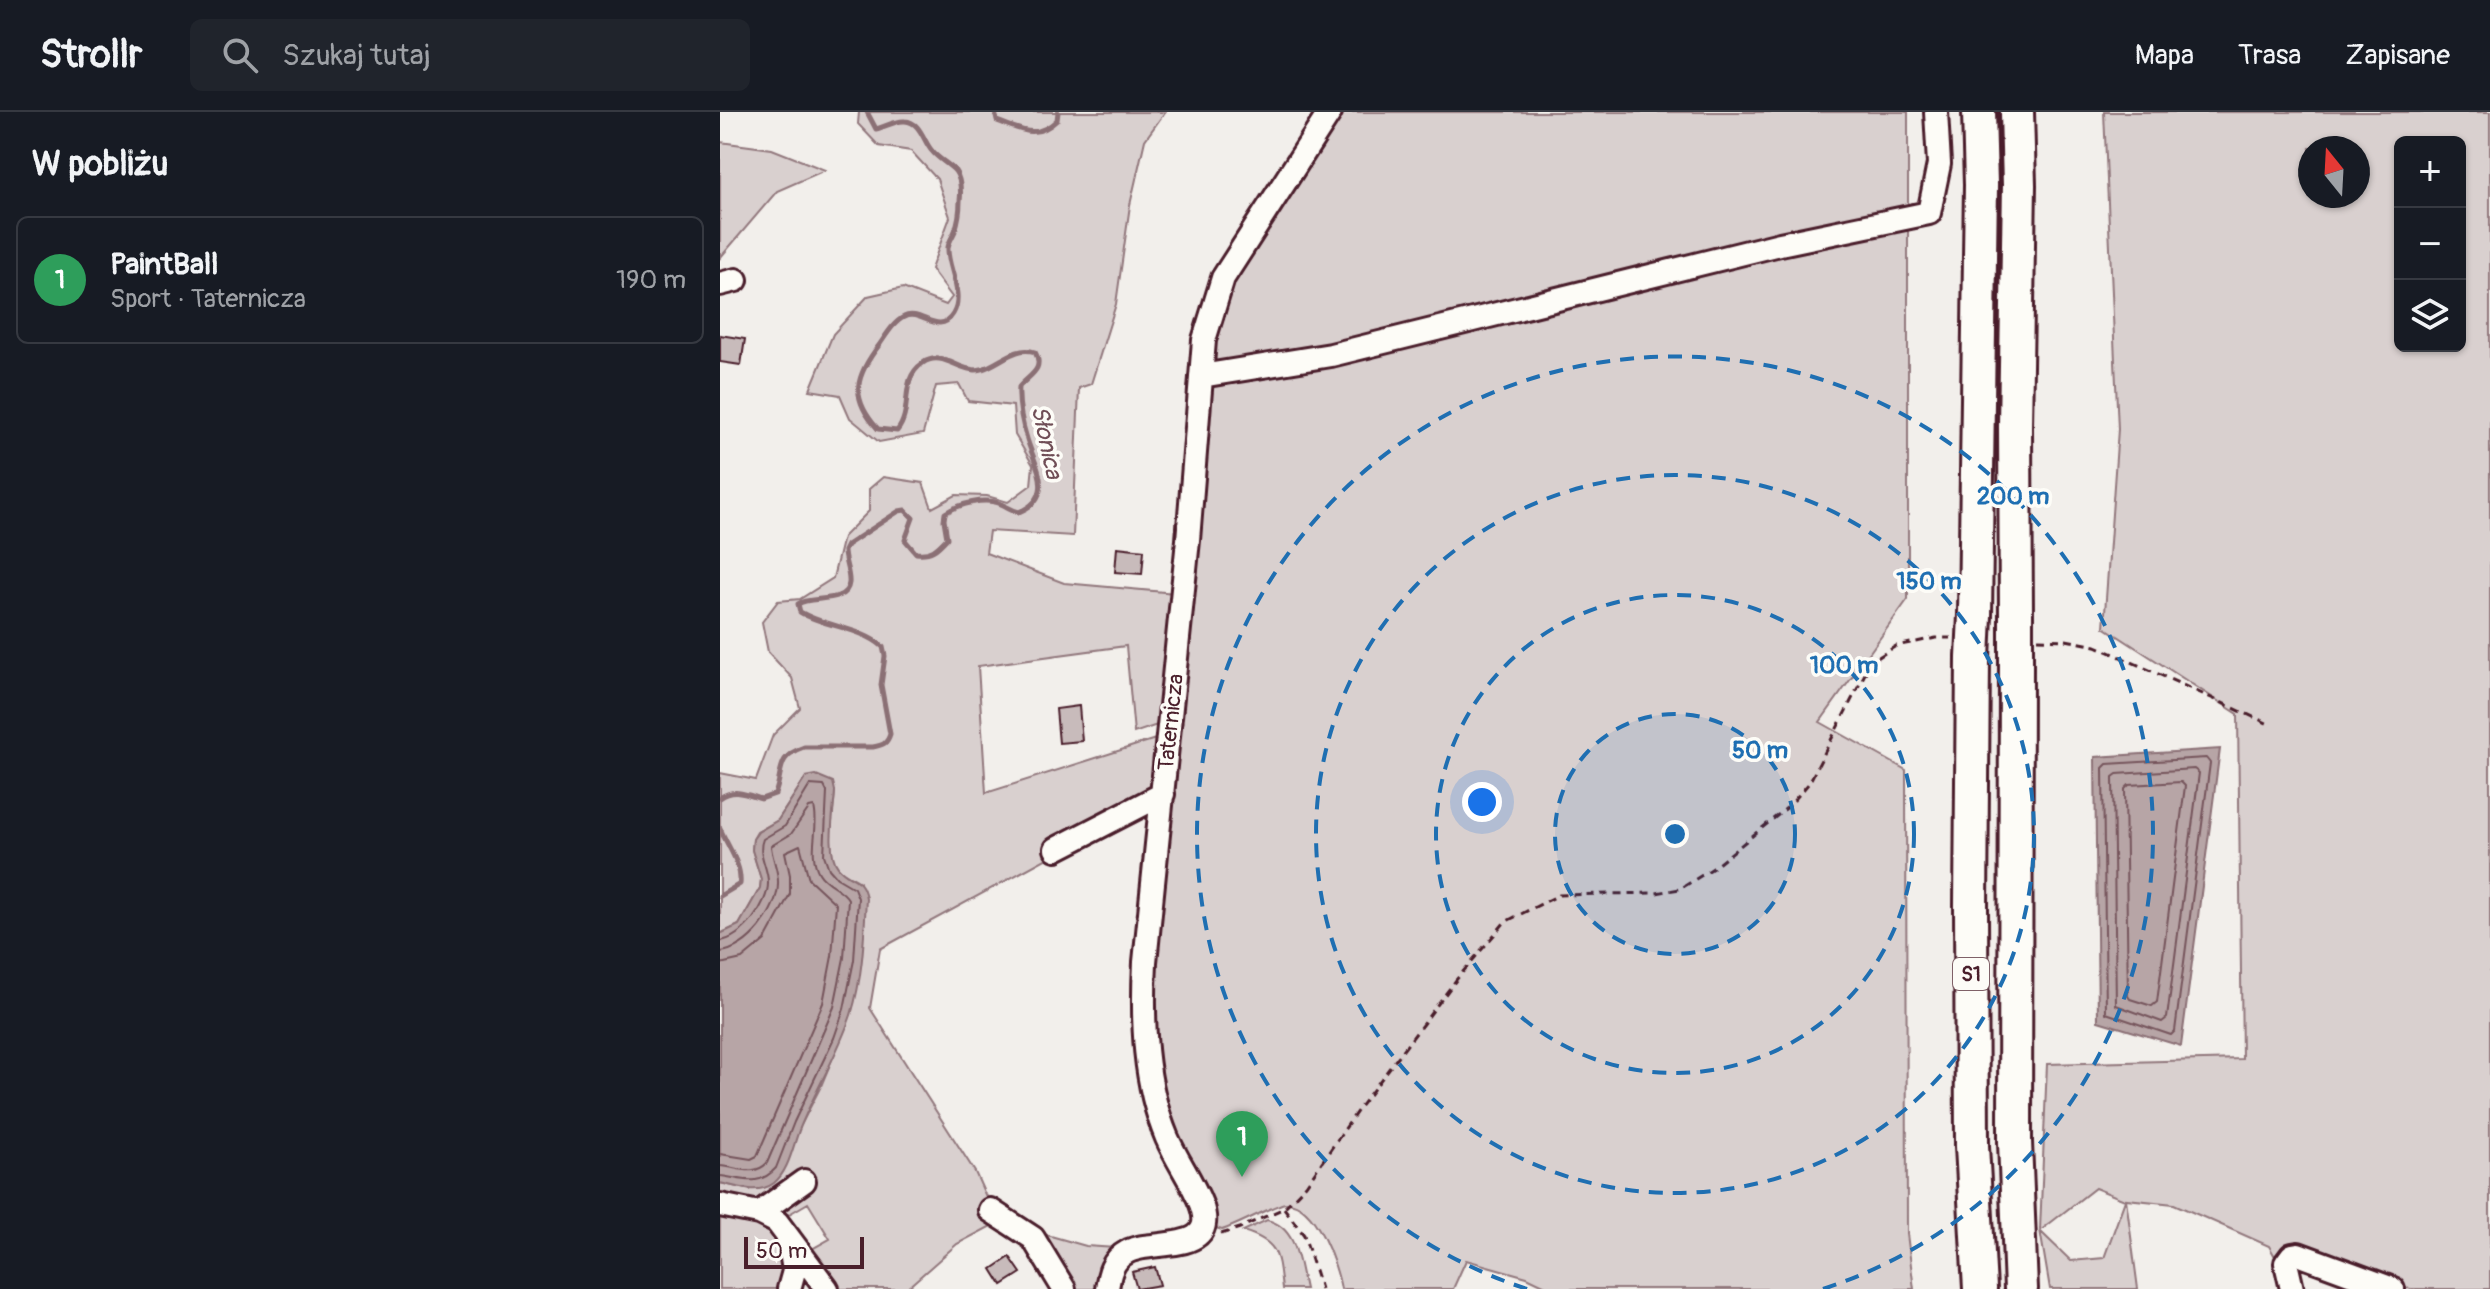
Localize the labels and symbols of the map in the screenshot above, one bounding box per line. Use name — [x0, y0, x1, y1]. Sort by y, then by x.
north arrow — [2298, 136, 2370, 208]
water label: Słonica — [1025, 403, 1069, 483]
text: 200 m — [1977, 482, 2049, 511]
text: 150 m — [1896, 567, 1962, 596]
text: 100 m — [1810, 651, 1878, 680]
street label: Taternicza — [1152, 672, 1190, 772]
text: 50 m — [1732, 736, 1788, 765]
your location — [1462, 782, 1502, 822]
centre of rings — [1661, 820, 1689, 848]
road number: S1 — [1953, 958, 1989, 990]
pin: 1 — [1216, 1111, 1268, 1177]
scale bar — [744, 1233, 864, 1269]

